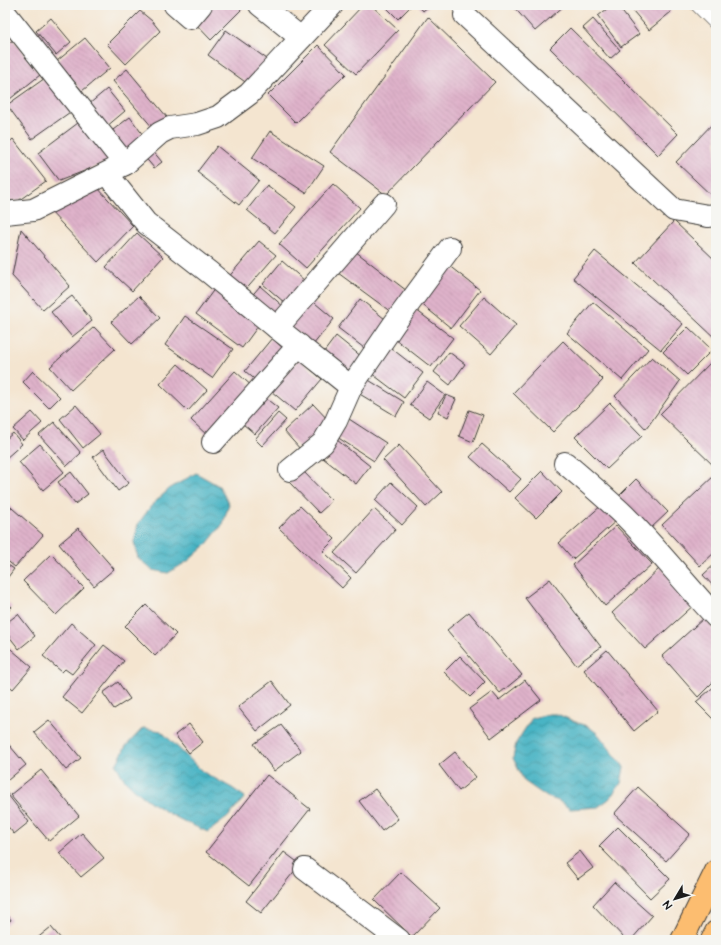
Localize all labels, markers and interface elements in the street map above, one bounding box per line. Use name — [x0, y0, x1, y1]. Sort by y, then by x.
north arrow — [655, 879, 695, 919]
text: N — [659, 897, 676, 912]

